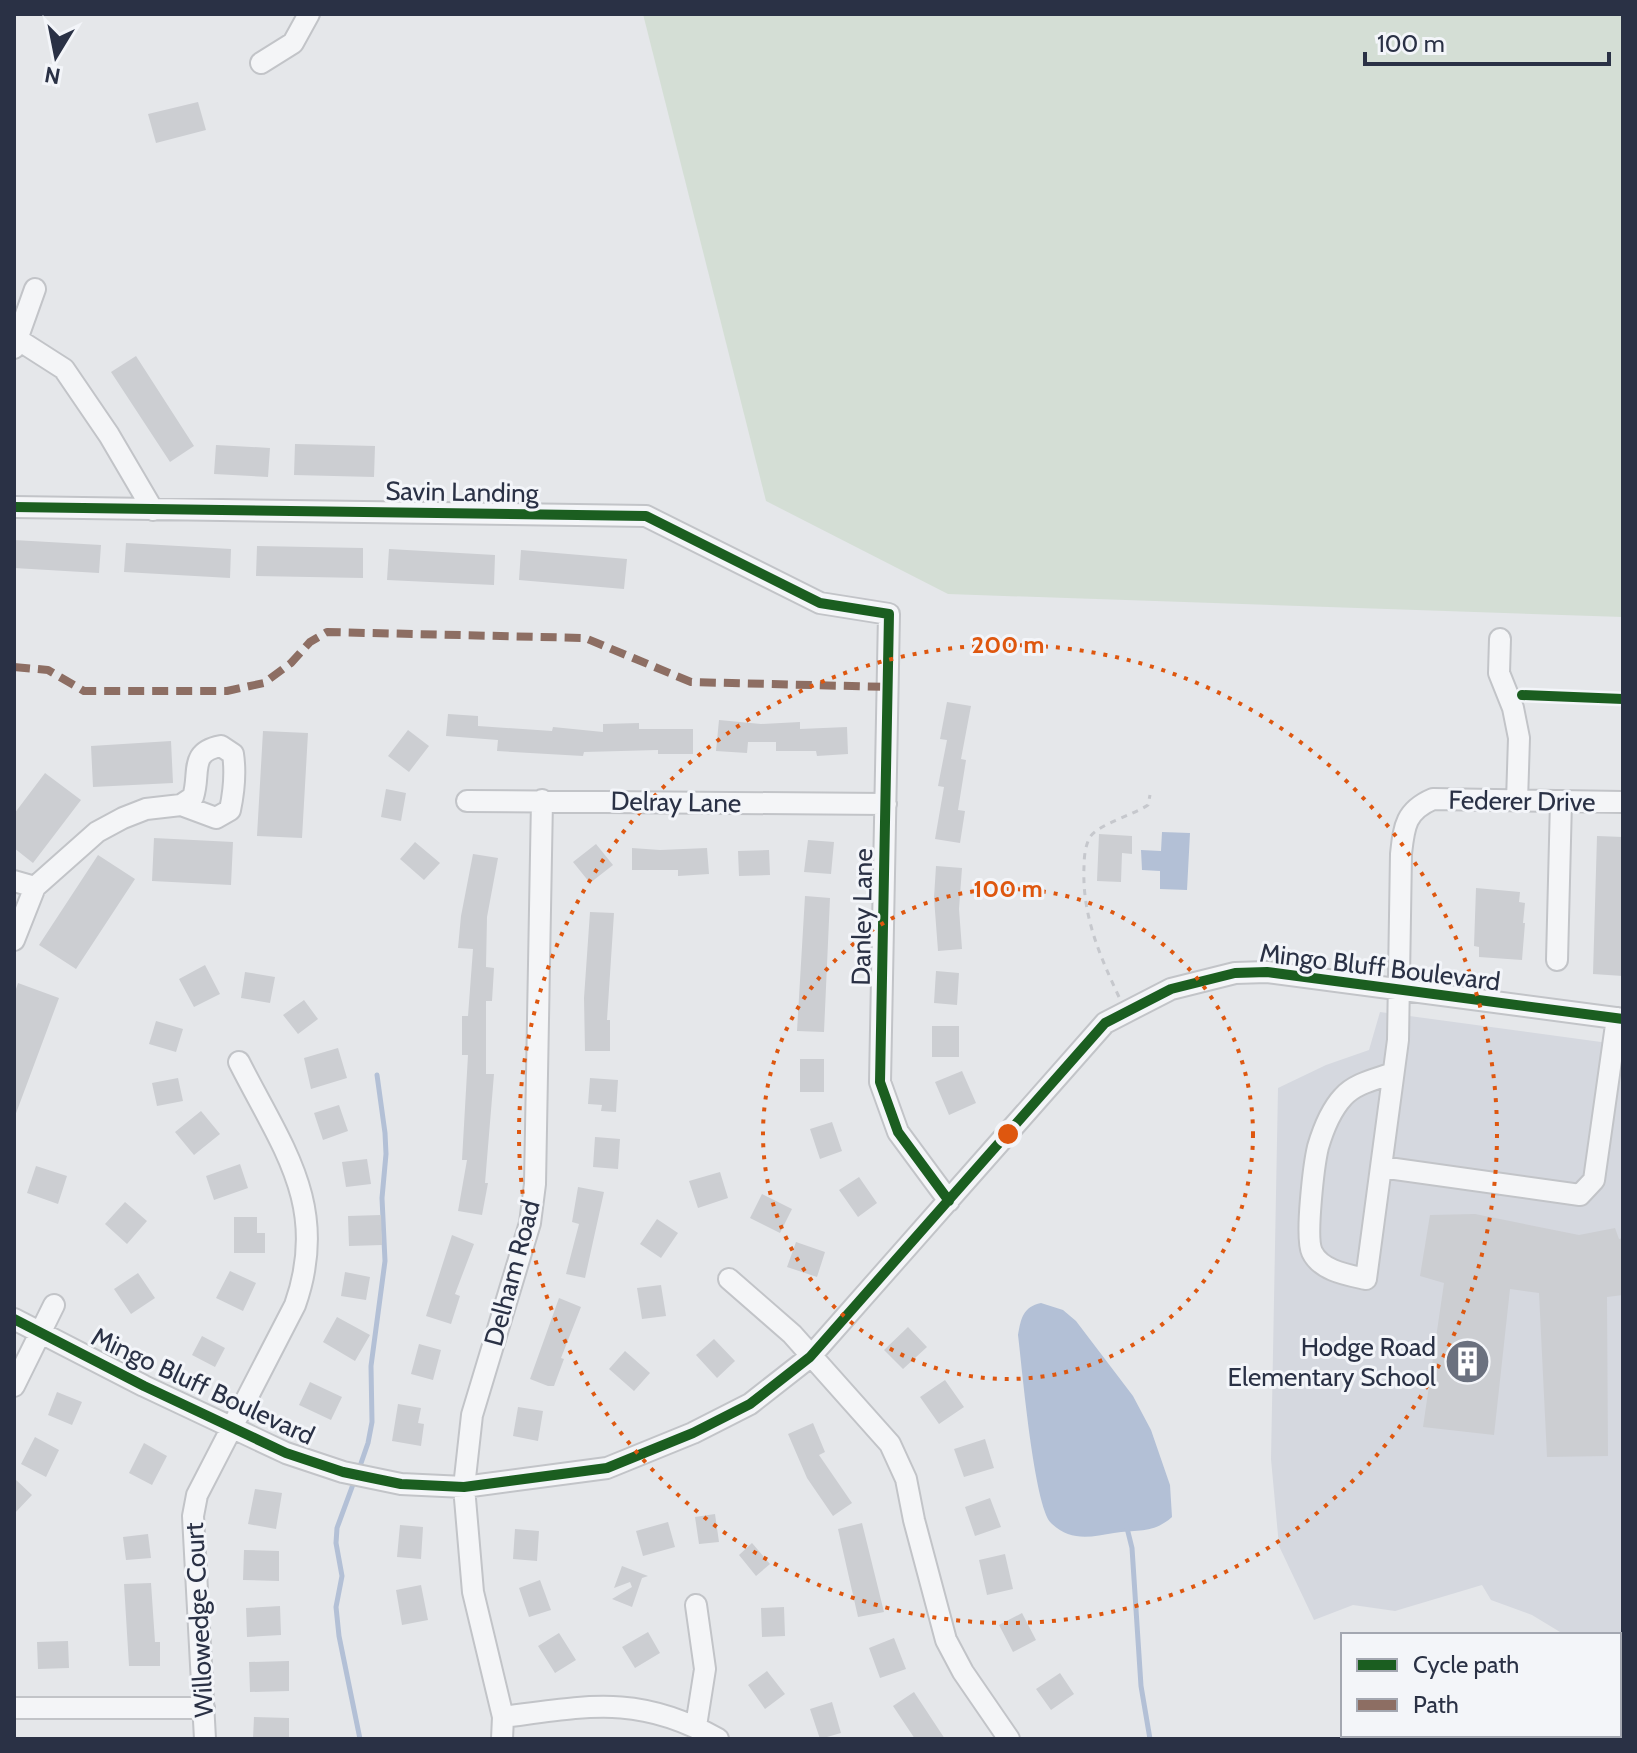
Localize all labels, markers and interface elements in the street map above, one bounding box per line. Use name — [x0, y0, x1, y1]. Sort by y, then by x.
north arrow — [16, 16, 96, 96]
scale bar — [1365, 16, 1609, 66]
text: 100 m — [1377, 29, 1445, 58]
text: N — [43, 61, 63, 90]
street label: Savin Landing — [385, 475, 540, 509]
text: 200 m — [972, 630, 1044, 659]
street label: Federer Drive — [1448, 784, 1596, 818]
street label: Delray Lane — [610, 785, 742, 819]
street label: Danley Lane — [845, 848, 879, 986]
text: 100 m — [973, 874, 1043, 903]
street label: Mingo Bluff Boulevard — [1258, 936, 1502, 998]
centre of rings — [994, 1120, 1022, 1148]
street label: Delham Road — [477, 1197, 547, 1349]
street label: Mingo Bluff Boulevard — [86, 1320, 320, 1452]
place label: Hodge Road Elementary School — [1228, 1331, 1436, 1393]
building icon: Hodge Road Elementary School — [1443, 1338, 1491, 1386]
street label: Willowedge Court — [178, 1521, 220, 1718]
legend — [1341, 1633, 1621, 1737]
text: Cycle path — [1413, 1650, 1519, 1679]
text: Path — [1413, 1690, 1459, 1719]

